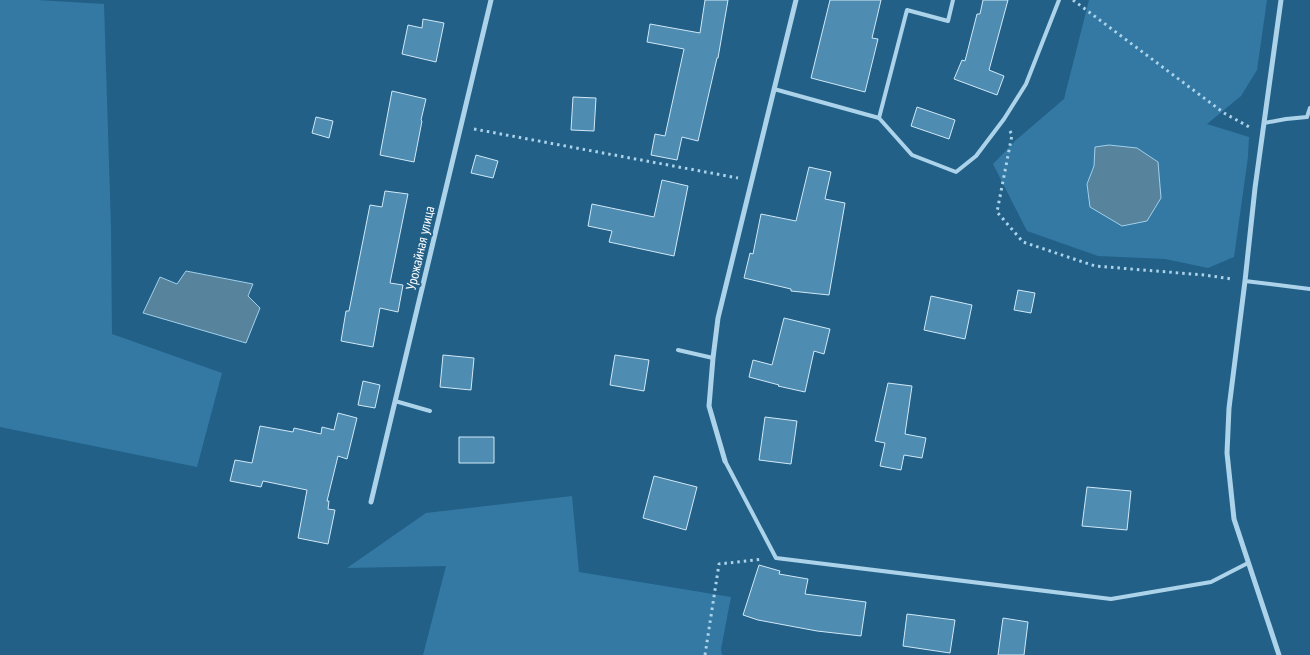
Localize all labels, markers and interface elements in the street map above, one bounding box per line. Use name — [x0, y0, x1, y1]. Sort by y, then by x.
street label: Урожайная улица — [402, 204, 438, 292]

